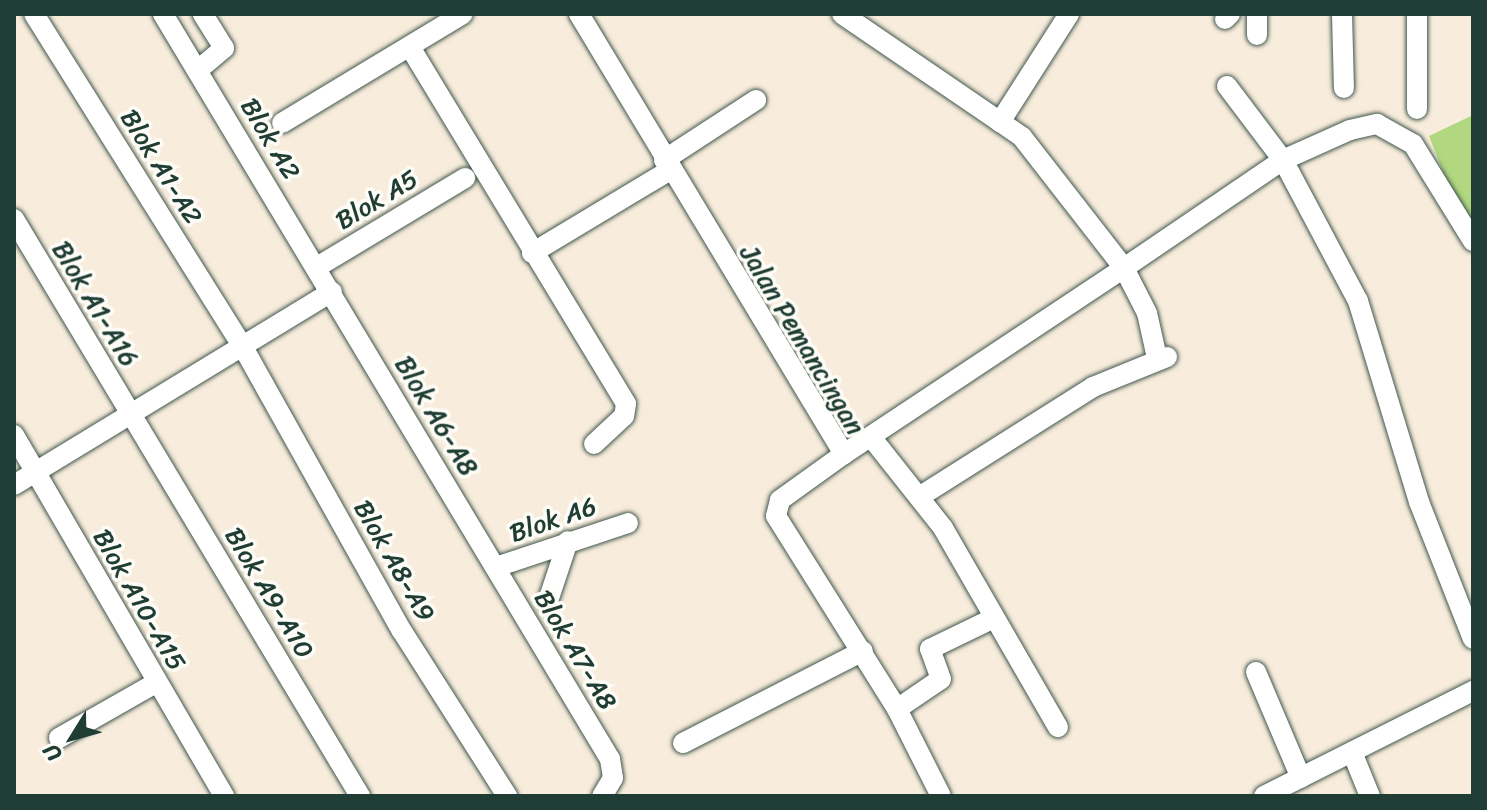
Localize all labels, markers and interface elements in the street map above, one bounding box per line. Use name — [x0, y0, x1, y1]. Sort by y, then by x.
street label: Blok A2 — [234, 93, 306, 185]
street label: Blok A1-A2 — [113, 104, 209, 230]
street label: Blok A5 — [330, 163, 424, 237]
street label: Blok A1-A16 — [45, 236, 145, 372]
street label: Jalan Pemancingan — [733, 239, 871, 441]
street label: Blok A6-A8 — [388, 351, 484, 481]
street label: Blok A6 — [506, 491, 600, 549]
street label: Blok A8-A9 — [347, 495, 441, 627]
street label: Blok A9-A10 — [218, 522, 320, 664]
street label: Blok A10-A15 — [86, 524, 192, 676]
street label: Blok A7-A8 — [527, 584, 623, 716]
north arrow — [32, 698, 112, 778]
text: U — [32, 735, 72, 770]

